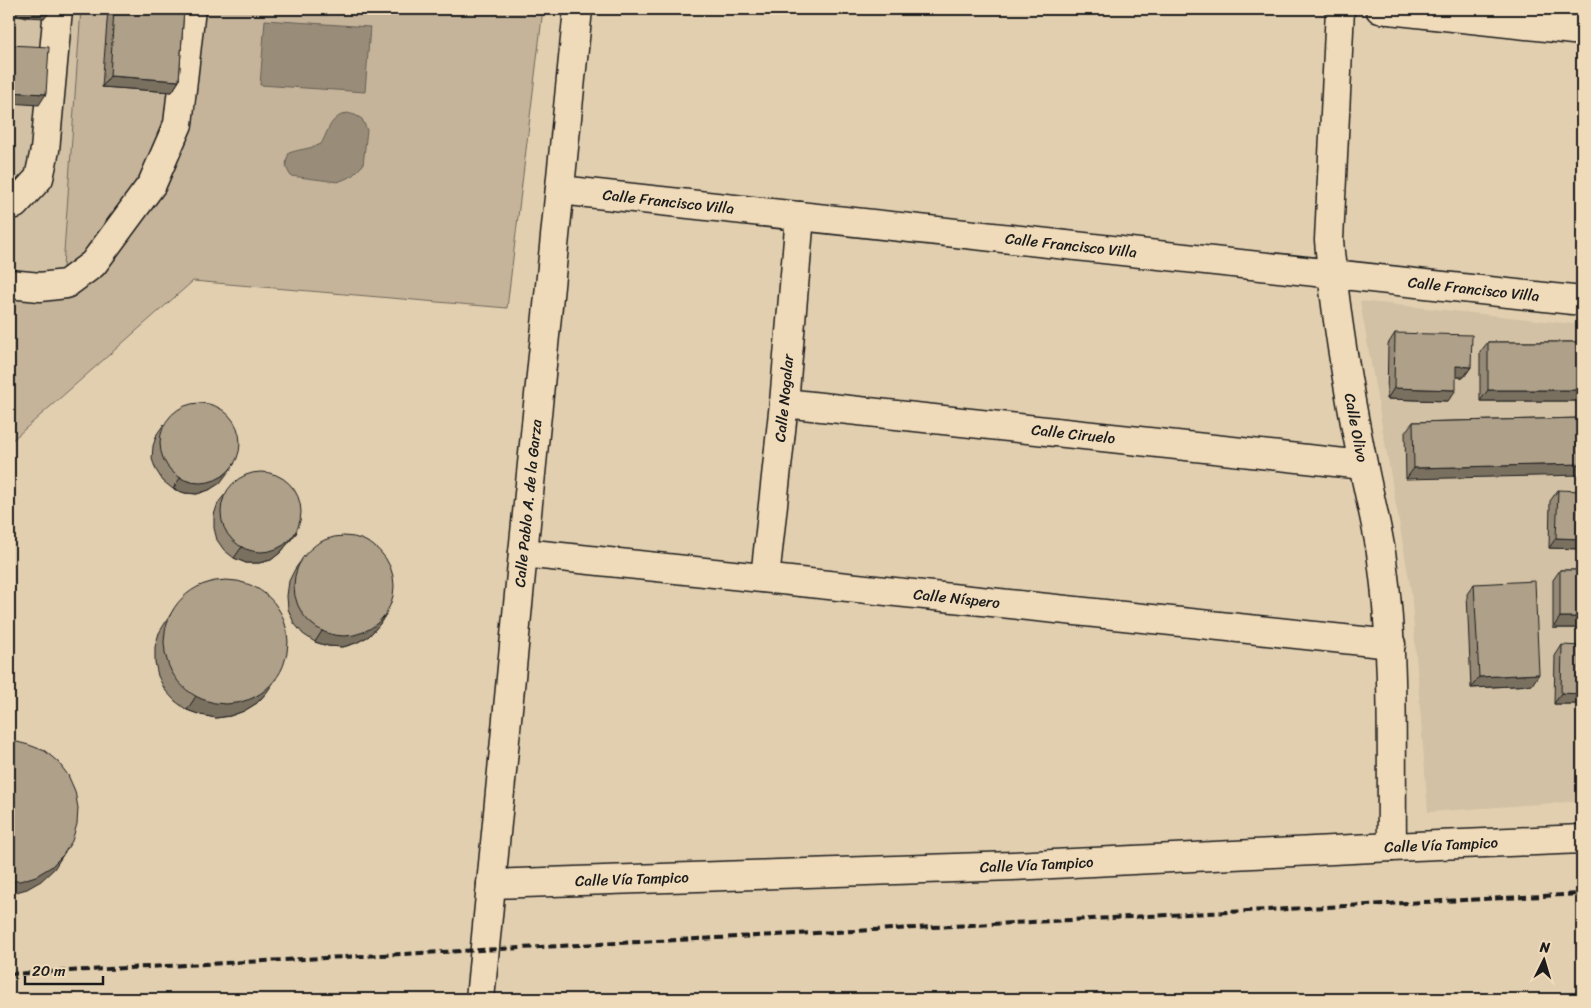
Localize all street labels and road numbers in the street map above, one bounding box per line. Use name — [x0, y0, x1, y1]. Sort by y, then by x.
street label: Calle Francisco Villa — [601, 182, 736, 222]
street label: Calle Francisco Villa — [1004, 225, 1139, 266]
street label: Calle Francisco Villa — [1407, 269, 1541, 309]
street label: Calle Nogalar — [767, 352, 801, 443]
street label: Calle Olivo — [1337, 391, 1375, 465]
street label: Calle Ciruelo — [1030, 417, 1117, 451]
street label: Calle Pablo A. de la Garza — [507, 418, 549, 588]
street label: Calle Níspero — [912, 581, 1002, 616]
street label: Calle Vía Tampico — [1384, 830, 1499, 860]
street label: Calle Vía Tampico — [979, 849, 1095, 880]
street label: Calle Vía Tampico — [575, 864, 690, 894]

